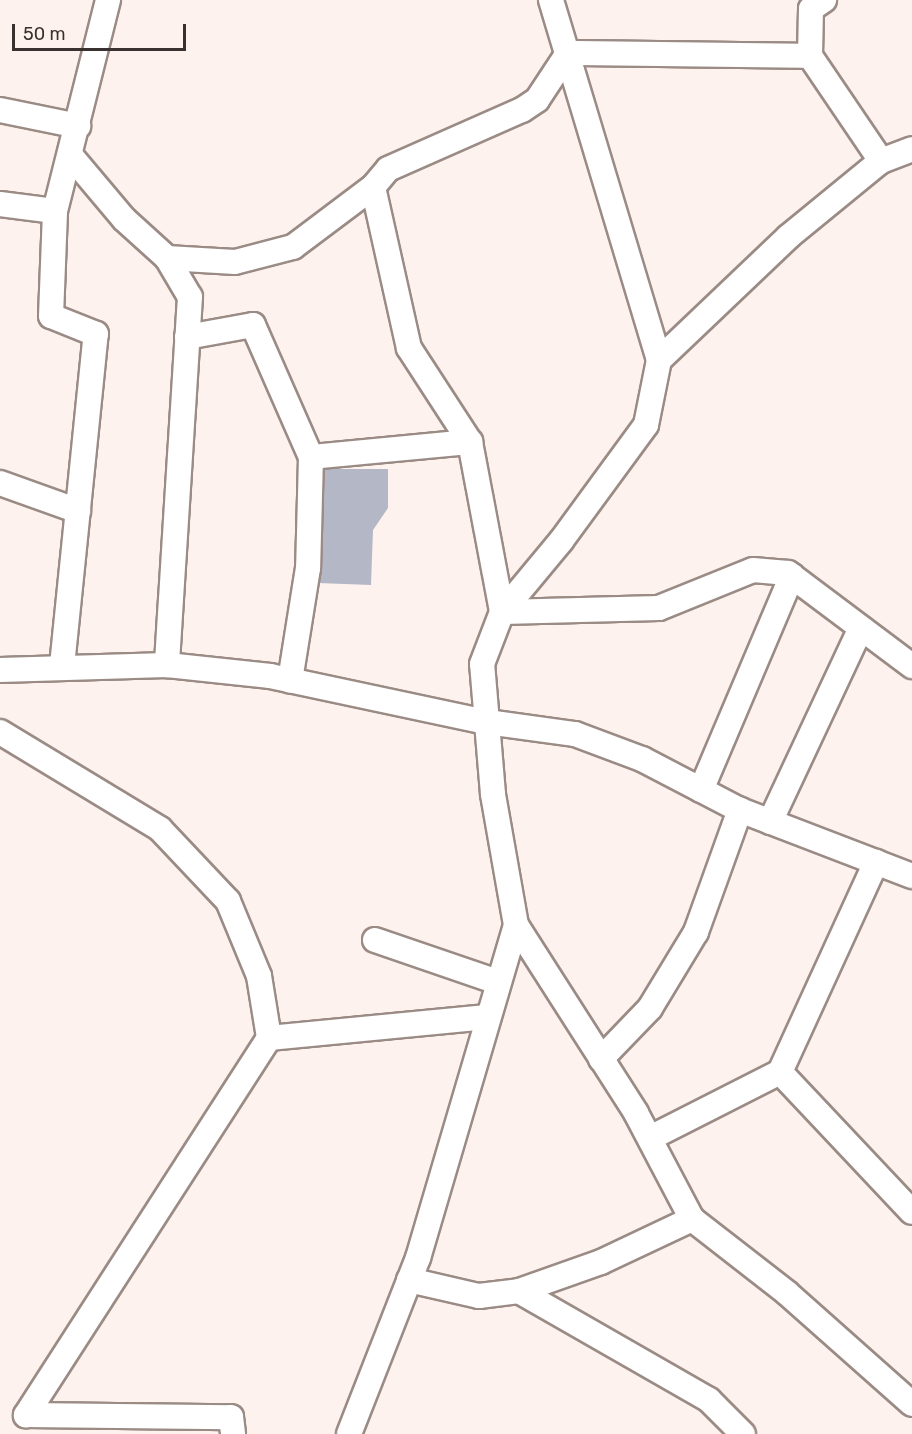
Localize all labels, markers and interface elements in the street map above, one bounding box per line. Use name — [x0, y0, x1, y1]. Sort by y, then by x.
scale bar — [15, 12, 189, 50]
text: 50 m — [23, 23, 66, 45]

